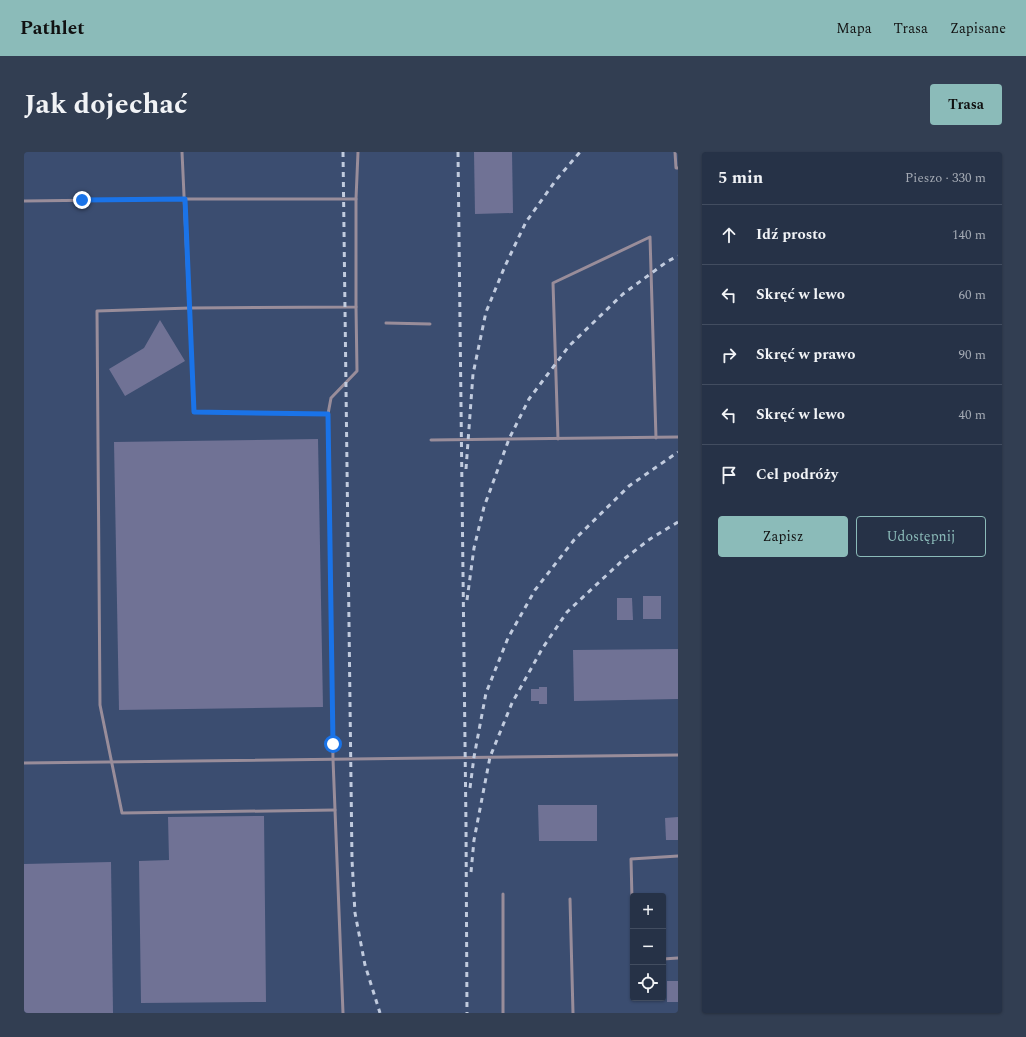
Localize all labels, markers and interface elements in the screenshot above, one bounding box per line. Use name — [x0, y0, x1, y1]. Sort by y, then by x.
text: Pathlet — [20, 14, 85, 43]
text: Mapa — [836, 18, 872, 39]
text: Trasa — [894, 18, 928, 39]
text: Zapisane — [950, 18, 1006, 39]
text: Jak dojechać — [24, 83, 188, 126]
button: Trasa — [930, 84, 1002, 125]
text: 5 min — [718, 165, 763, 191]
text: Pieszo · 330 m — [905, 168, 986, 188]
route end — [73, 191, 91, 209]
text: Idź prosto — [756, 223, 826, 246]
icon: ahead — [718, 224, 740, 246]
text: 140 m — [952, 225, 986, 245]
text: Skręć w lewo — [756, 283, 845, 306]
icon: left — [718, 284, 740, 306]
text: 60 m — [959, 285, 986, 305]
text: Skręć w prawo — [756, 343, 855, 366]
icon: right — [718, 344, 740, 366]
text: 90 m — [959, 345, 986, 365]
text: Skręć w lewo — [756, 403, 845, 426]
icon: left — [718, 404, 740, 426]
text: 40 m — [959, 405, 986, 425]
text: Cel podróży — [756, 463, 838, 486]
icon: arrive — [718, 464, 740, 486]
button: Zapisz — [718, 516, 848, 557]
button: Udostępnij — [856, 516, 986, 557]
route start — [324, 735, 342, 753]
map controls — [630, 893, 666, 1001]
button: + — [630, 893, 666, 929]
button: − — [630, 929, 666, 965]
button: locate — [630, 965, 666, 1001]

